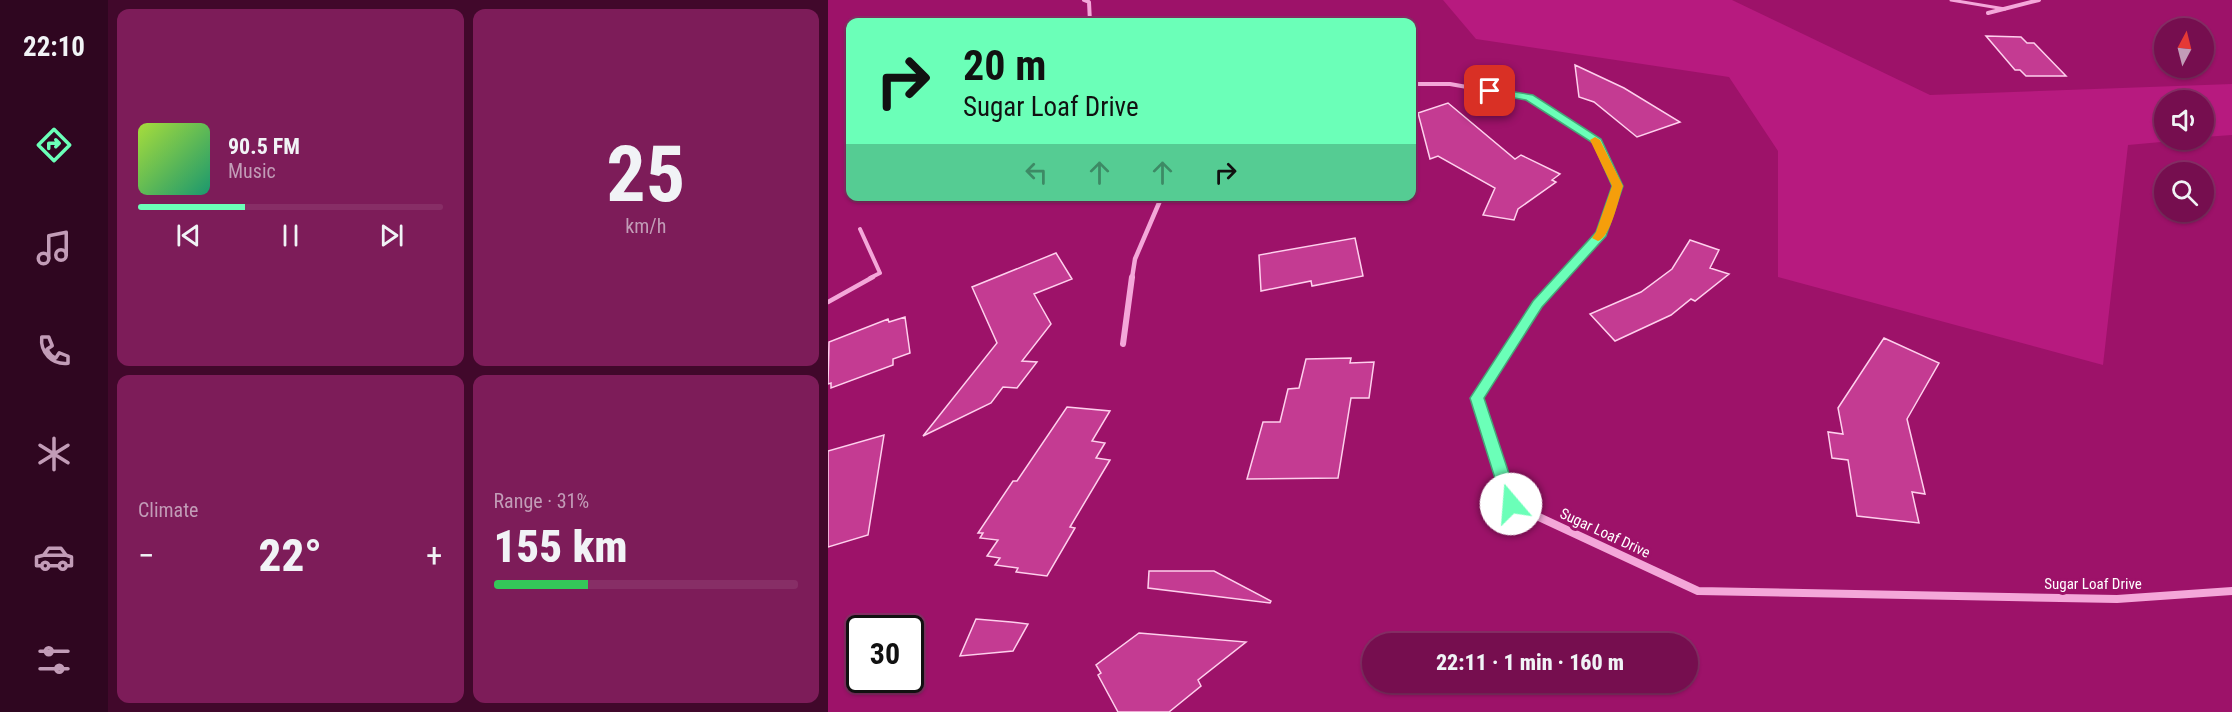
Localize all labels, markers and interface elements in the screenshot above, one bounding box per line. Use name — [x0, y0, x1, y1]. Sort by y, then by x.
north arrow — [2154, 18, 2214, 78]
map controls — [2154, 18, 2214, 222]
text: 22:10 — [23, 31, 85, 63]
text: 20 m — [963, 41, 1046, 90]
icon: right — [864, 42, 942, 120]
pin — [1464, 65, 1515, 116]
icon: arrive — [1473, 74, 1506, 107]
button: sound — [2154, 90, 2214, 150]
text: Sugar Loaf Drive — [963, 91, 1139, 123]
icon: directions — [33, 124, 75, 166]
text: 25 — [606, 129, 685, 220]
text: 90.5 FM — [228, 134, 300, 159]
icon: left — [1020, 156, 1053, 189]
icon: ahead — [1083, 156, 1116, 189]
icon: ahead — [1146, 156, 1179, 189]
icon: right — [1209, 156, 1242, 189]
text: Music — [228, 159, 276, 183]
button: search — [2154, 162, 2214, 222]
text: km/h — [625, 214, 666, 238]
icon: previous — [172, 219, 205, 252]
icon: pause — [274, 219, 307, 252]
icon: next — [375, 219, 408, 252]
icon: music — [33, 227, 75, 269]
icon: phone — [33, 330, 75, 372]
icon: climate — [33, 433, 75, 475]
position arrow — [1479, 472, 1543, 536]
text: Range · 31% — [494, 489, 589, 513]
text: Climate — [138, 498, 198, 522]
street label: Sugar Loaf Drive — [1557, 504, 1653, 562]
text: 155 km — [494, 520, 628, 573]
text: 22° — [259, 529, 322, 582]
icon: car — [33, 536, 75, 578]
text: − — [138, 536, 155, 575]
text: + — [426, 536, 443, 575]
street label: Sugar Loaf Drive — [2044, 575, 2142, 593]
speed limit sign: 30 — [846, 615, 924, 693]
icon: filters — [33, 639, 75, 681]
text: 22:11 · 1 min · 160 m — [1436, 650, 1624, 675]

